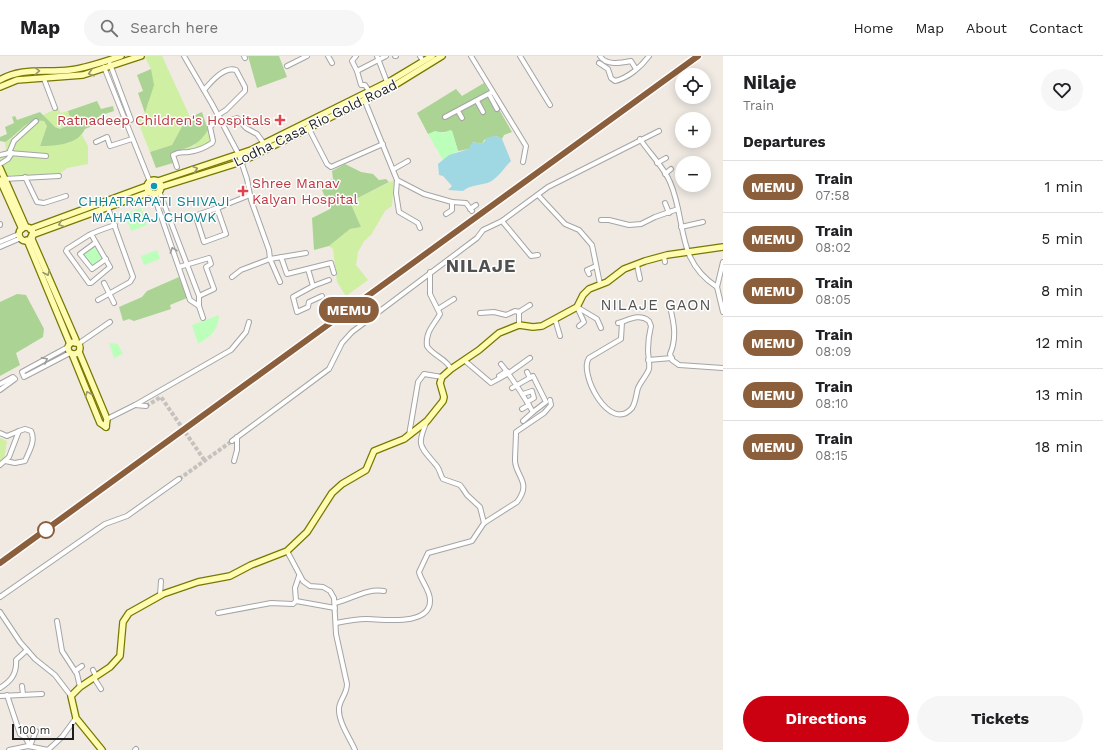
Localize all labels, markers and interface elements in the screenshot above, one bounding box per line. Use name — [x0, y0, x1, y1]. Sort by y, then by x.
search box — [84, 10, 364, 46]
text: Map — [20, 16, 60, 39]
icon: search — [98, 17, 120, 39]
text: Search here — [130, 19, 218, 37]
text: Home — [853, 20, 893, 36]
text: Map — [915, 20, 944, 36]
text: About — [966, 20, 1007, 36]
text: Contact — [1029, 20, 1083, 36]
one-way arrow — [34, 67, 40, 75]
one-way arrow — [87, 68, 94, 77]
map controls — [675, 68, 711, 192]
button: locate — [675, 68, 711, 104]
button: heart — [1041, 69, 1083, 111]
text: Nilaje — [743, 71, 797, 94]
street label: Lodha Casa Rio Gold Road — [230, 76, 400, 170]
text: Train — [743, 98, 774, 113]
place label: Ratnadeep Children's Hospitals — [57, 112, 271, 128]
button: + — [675, 112, 711, 148]
marker: Ratnadeep Children's Hospitals — [274, 114, 286, 126]
text: Departures — [743, 133, 826, 151]
button: − — [675, 156, 711, 192]
one-way arrow — [191, 165, 198, 174]
text: Train — [815, 170, 853, 188]
place label: Shree Manav Kalyan Hospital — [252, 175, 358, 207]
text: 1 min — [1044, 178, 1083, 196]
text: MEMU — [751, 179, 795, 195]
marker: CHHATRAPATI SHIVAJI MAHARAJ CHOWK — [149, 181, 159, 191]
marker: Shree Manav Kalyan Hospital — [237, 185, 249, 197]
text: 07:58 — [815, 188, 850, 203]
place label: CHHATRAPATI SHIVAJI MAHARAJ CHOWK — [78, 193, 230, 225]
one-way arrow — [57, 220, 64, 228]
text: Train — [815, 222, 853, 240]
text: 5 min — [1042, 230, 1083, 248]
text: MEMU — [751, 231, 795, 247]
text: 08:02 — [815, 240, 851, 255]
one-way arrow — [169, 246, 178, 253]
district label: NILAJE — [446, 255, 516, 276]
one-way arrow — [42, 268, 50, 276]
text: Train — [815, 274, 853, 292]
text: 8 min — [1041, 282, 1083, 300]
text: MEMU — [751, 283, 795, 299]
text: 08:05 — [815, 292, 851, 307]
district label: NILAJE GAON — [600, 296, 712, 314]
line badge: MEMU — [321, 297, 377, 323]
text: MEMU — [327, 302, 371, 318]
text: Train — [815, 326, 853, 344]
text: 12 min — [1036, 334, 1083, 352]
text: MEMU — [751, 335, 795, 351]
text: 08:09 — [815, 344, 851, 359]
one-way arrow — [41, 357, 48, 365]
text: Train — [815, 378, 853, 396]
text: 13 min — [1036, 386, 1083, 404]
text: MEMU — [751, 387, 795, 403]
one-way arrow — [85, 390, 93, 398]
text: 08:10 — [815, 396, 848, 411]
text: Train — [815, 430, 853, 448]
text: 18 min — [1035, 438, 1083, 456]
text: MEMU — [751, 439, 795, 455]
text: 08:15 — [815, 448, 848, 463]
unlabelled marker — [37, 521, 55, 539]
button: Directions — [743, 696, 909, 742]
button: Tickets — [917, 696, 1083, 742]
scale bar — [12, 722, 74, 741]
text: 100 m — [18, 724, 50, 737]

